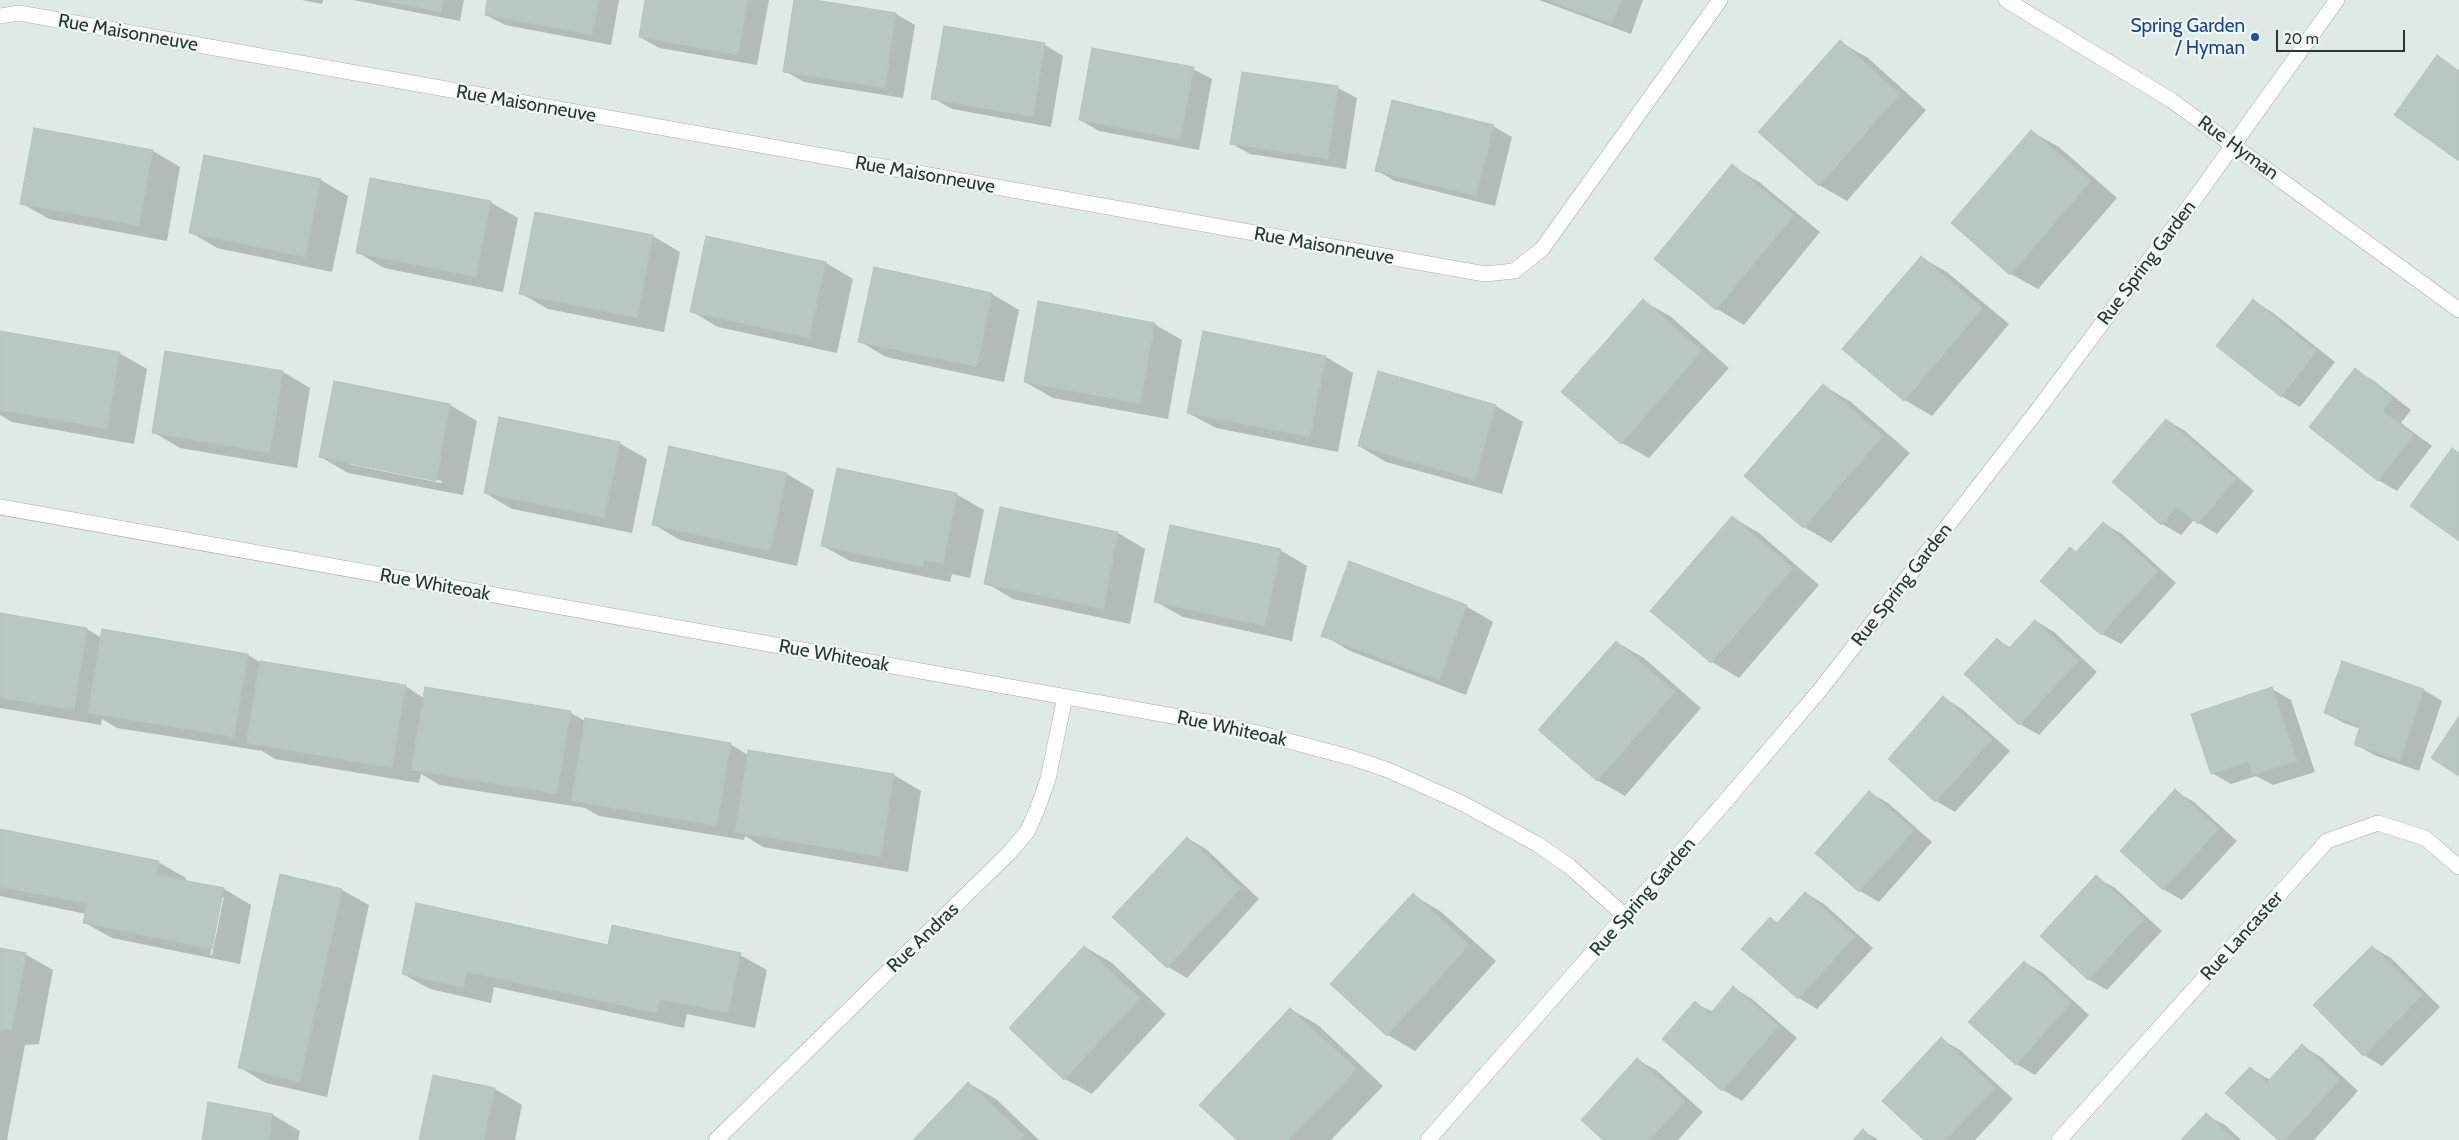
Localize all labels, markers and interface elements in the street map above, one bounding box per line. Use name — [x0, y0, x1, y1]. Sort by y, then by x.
street label: Rue Maisonneuve — [56, 9, 200, 57]
place label: Spring Garden / Hyman — [2131, 15, 2245, 59]
scale bar — [2279, 20, 2408, 52]
text: 20 m — [2284, 30, 2319, 48]
marker: Spring Garden / Hyman — [2249, 31, 2261, 43]
street label: Rue Maisonneuve — [454, 80, 598, 128]
street label: Rue Hyman — [2193, 111, 2283, 185]
street label: Rue Maisonneuve — [853, 151, 997, 199]
street label: Rue Spring Garden — [2093, 196, 2201, 330]
street label: Rue Maisonneuve — [1252, 222, 1396, 270]
street label: Rue Spring Garden — [1847, 519, 1957, 651]
street label: Rue Whiteoak — [378, 564, 492, 606]
street label: Rue Whiteoak — [777, 635, 891, 677]
street label: Rue Whiteoak — [1175, 706, 1289, 752]
street label: Rue Spring Garden — [1585, 833, 1701, 961]
street label: Rue Lancaster — [2196, 887, 2288, 985]
street label: Rue Andras — [882, 898, 964, 978]

